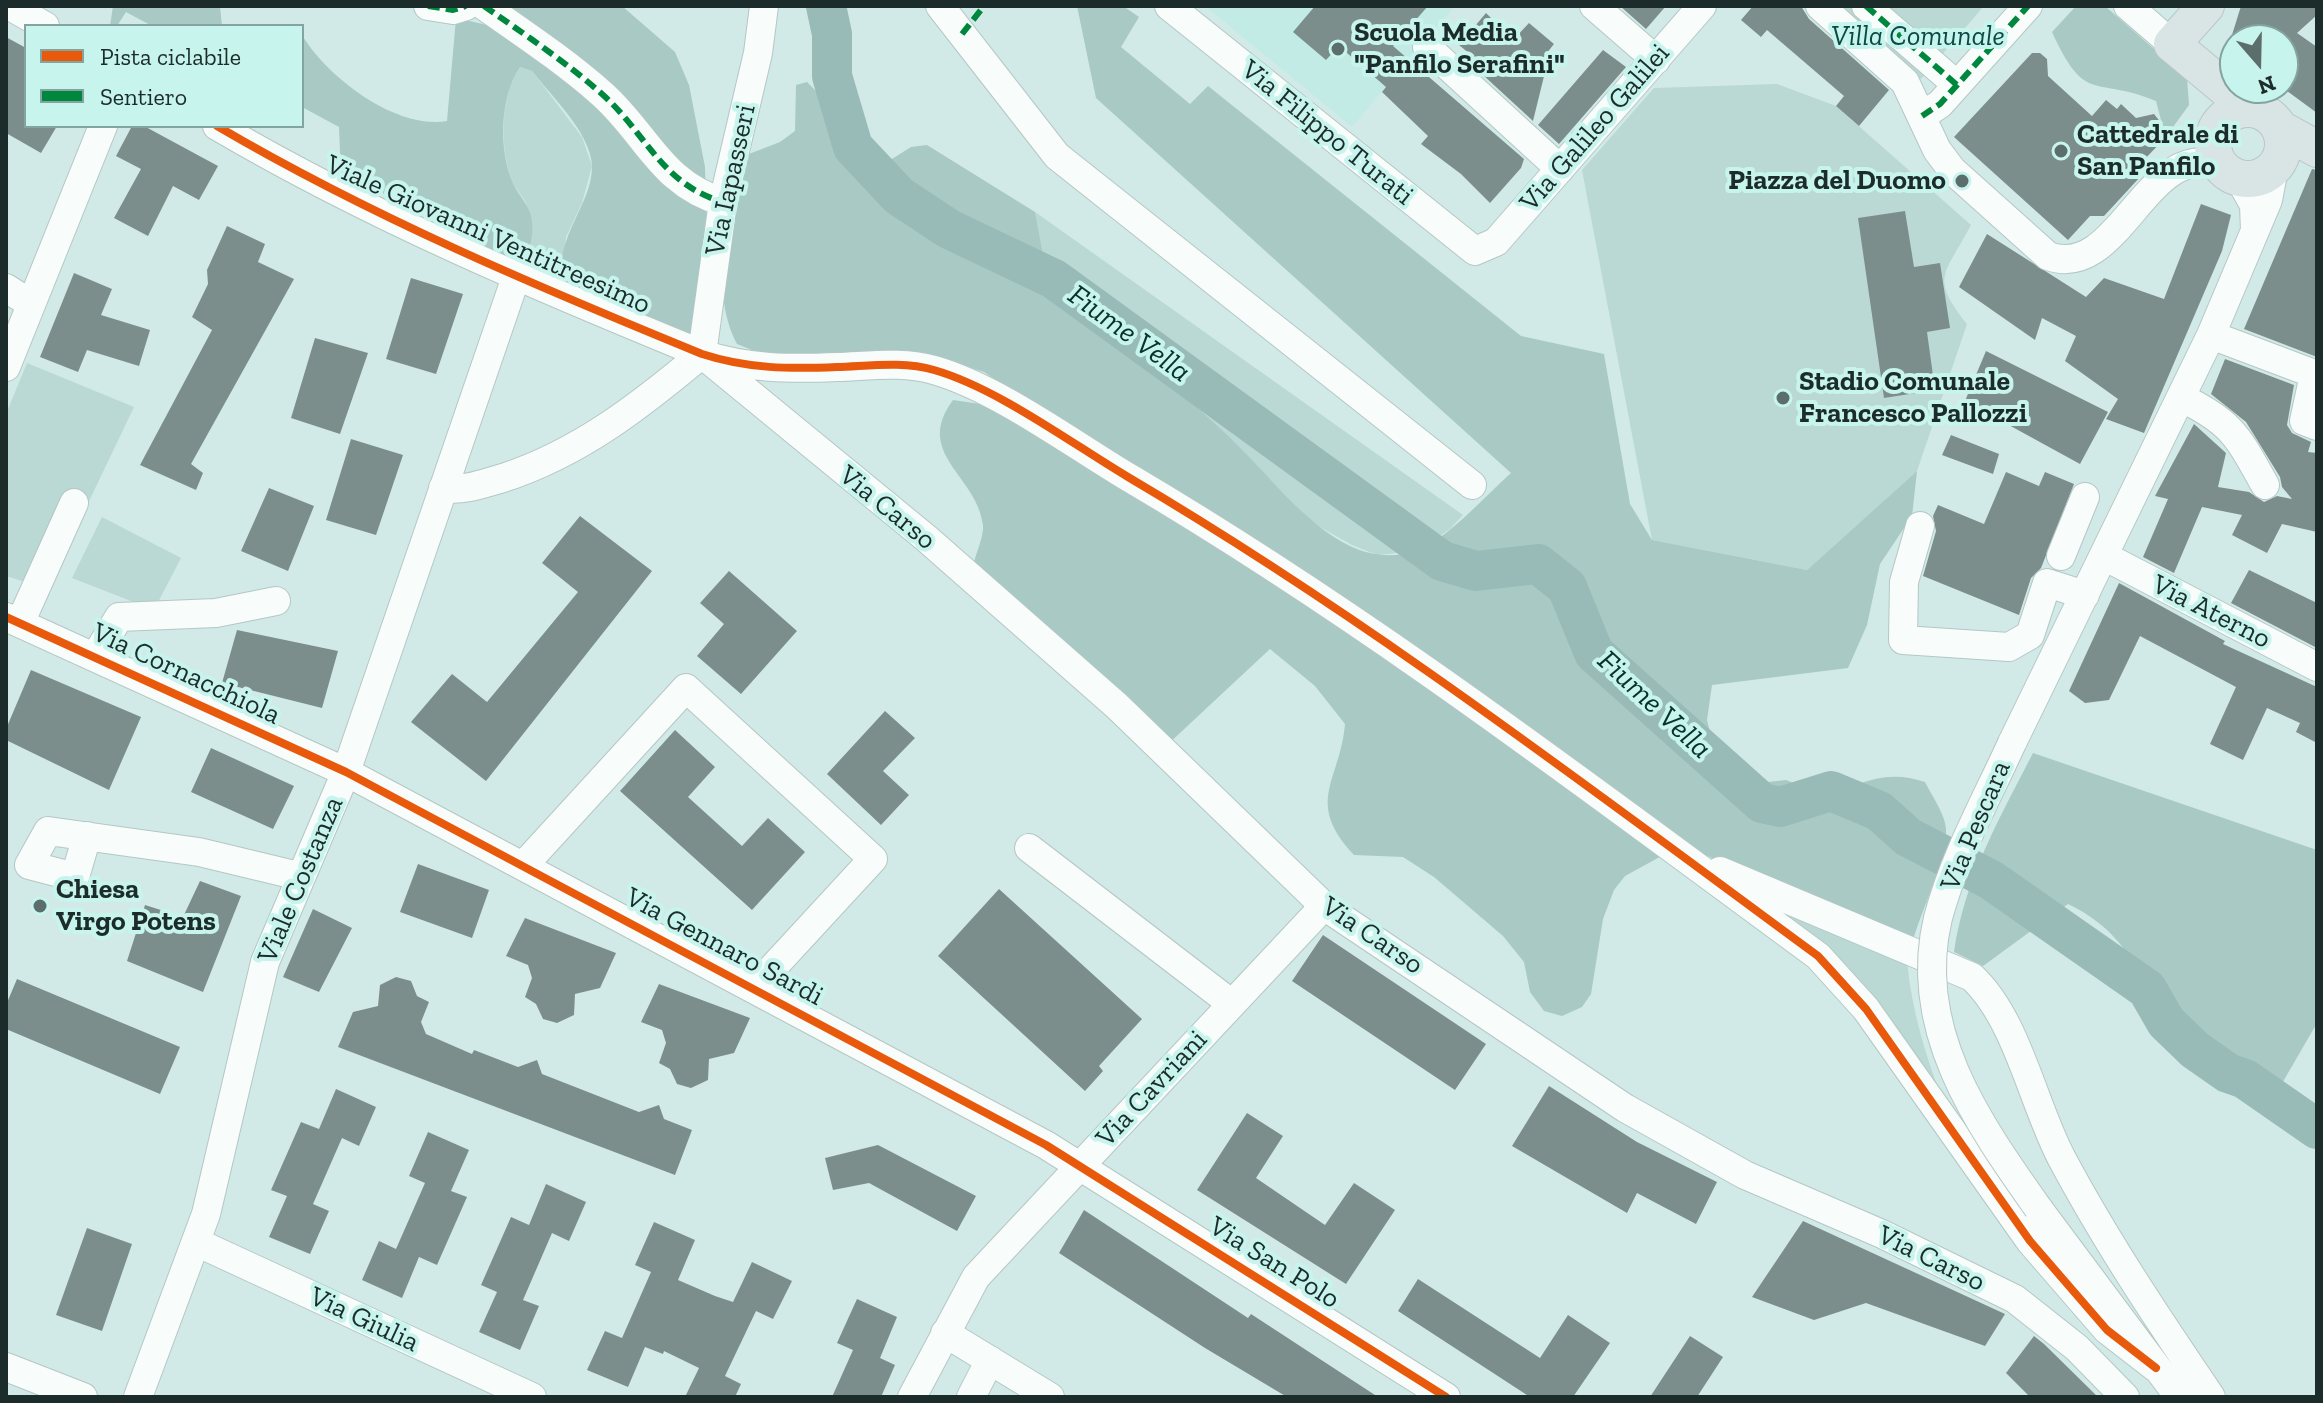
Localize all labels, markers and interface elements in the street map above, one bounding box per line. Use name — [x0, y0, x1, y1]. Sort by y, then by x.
place label: Scuola Media "Panfilo Serafini" — [1354, 16, 1565, 82]
park label: Villa Comunale — [1831, 20, 2005, 54]
legend — [24, 24, 304, 128]
north arrow — [2219, 24, 2299, 104]
street label: Via Galileo Galilei — [1513, 37, 1677, 219]
marker: Scuola Media "Panfilo Serafini" — [1329, 40, 1347, 58]
text: Pista ciclabile — [100, 42, 241, 71]
street label: Via Filippo Turati — [1234, 53, 1420, 213]
text: N — [2254, 70, 2279, 101]
text: Sentiero — [100, 82, 187, 111]
street label: Via Iapasseri — [699, 101, 763, 259]
place label: Cattedrale di San Panfilo — [2077, 118, 2239, 184]
marker: Cattedrale di San Panfilo — [2052, 142, 2070, 160]
street label: Viale Giovanni Ventitreesimo — [320, 148, 656, 322]
place label: Piazza del Duomo — [1728, 164, 1946, 198]
marker: Piazza del Duomo — [1953, 172, 1971, 190]
water label: Fiume Vella — [1061, 278, 1197, 390]
place label: Stadio Comunale Francesco Pallozzi — [1799, 365, 2027, 431]
marker: Stadio Comunale Francesco Pallozzi — [1774, 389, 1792, 407]
street label: Via Carso — [832, 459, 942, 557]
street label: Via Aterno — [2146, 568, 2276, 656]
street label: Via Cornacchiola — [87, 616, 285, 732]
water label: Fiume Vella — [1590, 643, 1718, 767]
street label: Via Pescara — [1934, 756, 2018, 896]
street label: Viale Costanza — [251, 792, 351, 968]
place label: Chiesa Virgo Potens — [56, 873, 216, 939]
street label: Via Gennaro Sardi — [619, 881, 829, 1013]
street label: Via Carso — [1315, 890, 1429, 982]
marker: Chiesa Virgo Potens — [31, 897, 49, 915]
street label: Via Cavriani — [1089, 1024, 1215, 1154]
street label: Via San Polo — [1202, 1210, 1346, 1316]
street label: Via Carso — [1872, 1219, 1990, 1299]
street label: Via Giulia — [304, 1280, 424, 1360]

